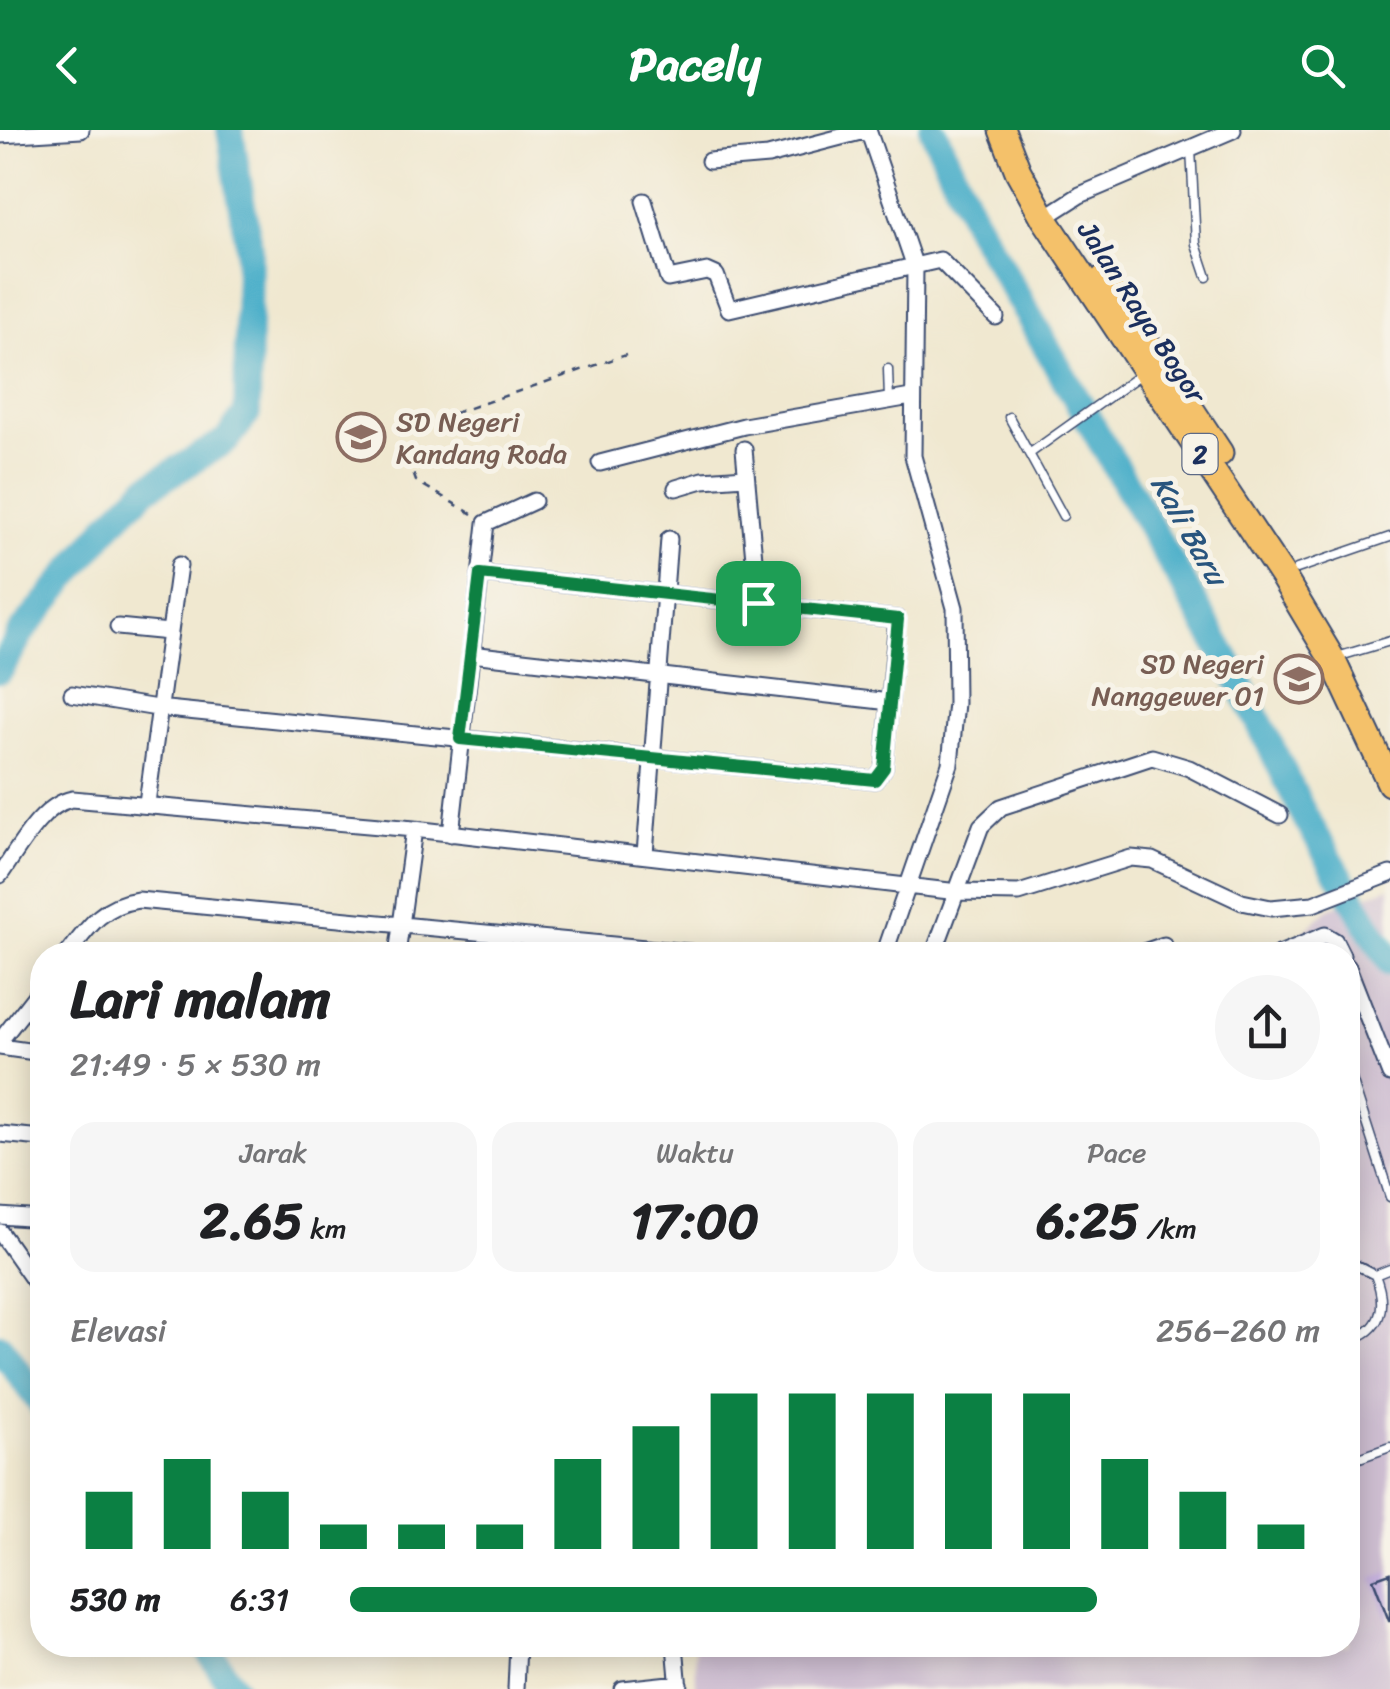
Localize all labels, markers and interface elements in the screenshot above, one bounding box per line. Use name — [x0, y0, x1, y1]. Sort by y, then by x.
text: Pacely — [629, 25, 761, 105]
icon: back — [40, 38, 95, 93]
icon: search — [1295, 38, 1350, 93]
street label: Jalan Raya Bogor — [1064, 210, 1221, 415]
place label: SD Negeri Kandang Roda — [396, 397, 567, 478]
school or university icon: SD Negeri Kandang Roda — [335, 411, 387, 463]
road number: 2 — [1182, 434, 1218, 474]
water label: Kali Baru — [1135, 464, 1244, 599]
pin — [716, 561, 801, 646]
icon: arrive — [731, 576, 786, 631]
place label: SD Negeri Nanggewer 01 — [1091, 639, 1265, 720]
school or university icon: SD Negeri Nanggewer 01 — [1273, 653, 1325, 705]
text: Lari malam — [70, 950, 330, 1047]
button: share — [1215, 975, 1320, 1080]
text: 21:49 · 5 × 530 m — [70, 1036, 321, 1093]
text: Jarak — [240, 1128, 307, 1177]
text: Waktu — [656, 1128, 734, 1177]
text: Pace — [1087, 1128, 1146, 1177]
text: 2.65 — [200, 1177, 303, 1266]
text: 17:00 — [631, 1177, 759, 1266]
text: 6:25 — [1036, 1177, 1139, 1266]
text: km — [303, 1204, 347, 1253]
text: /km — [1139, 1204, 1197, 1253]
text: Elevasi — [70, 1302, 166, 1359]
text: 256–260 m — [1156, 1302, 1320, 1359]
text: 530 m — [70, 1571, 160, 1628]
text: 6:31 — [230, 1571, 289, 1628]

